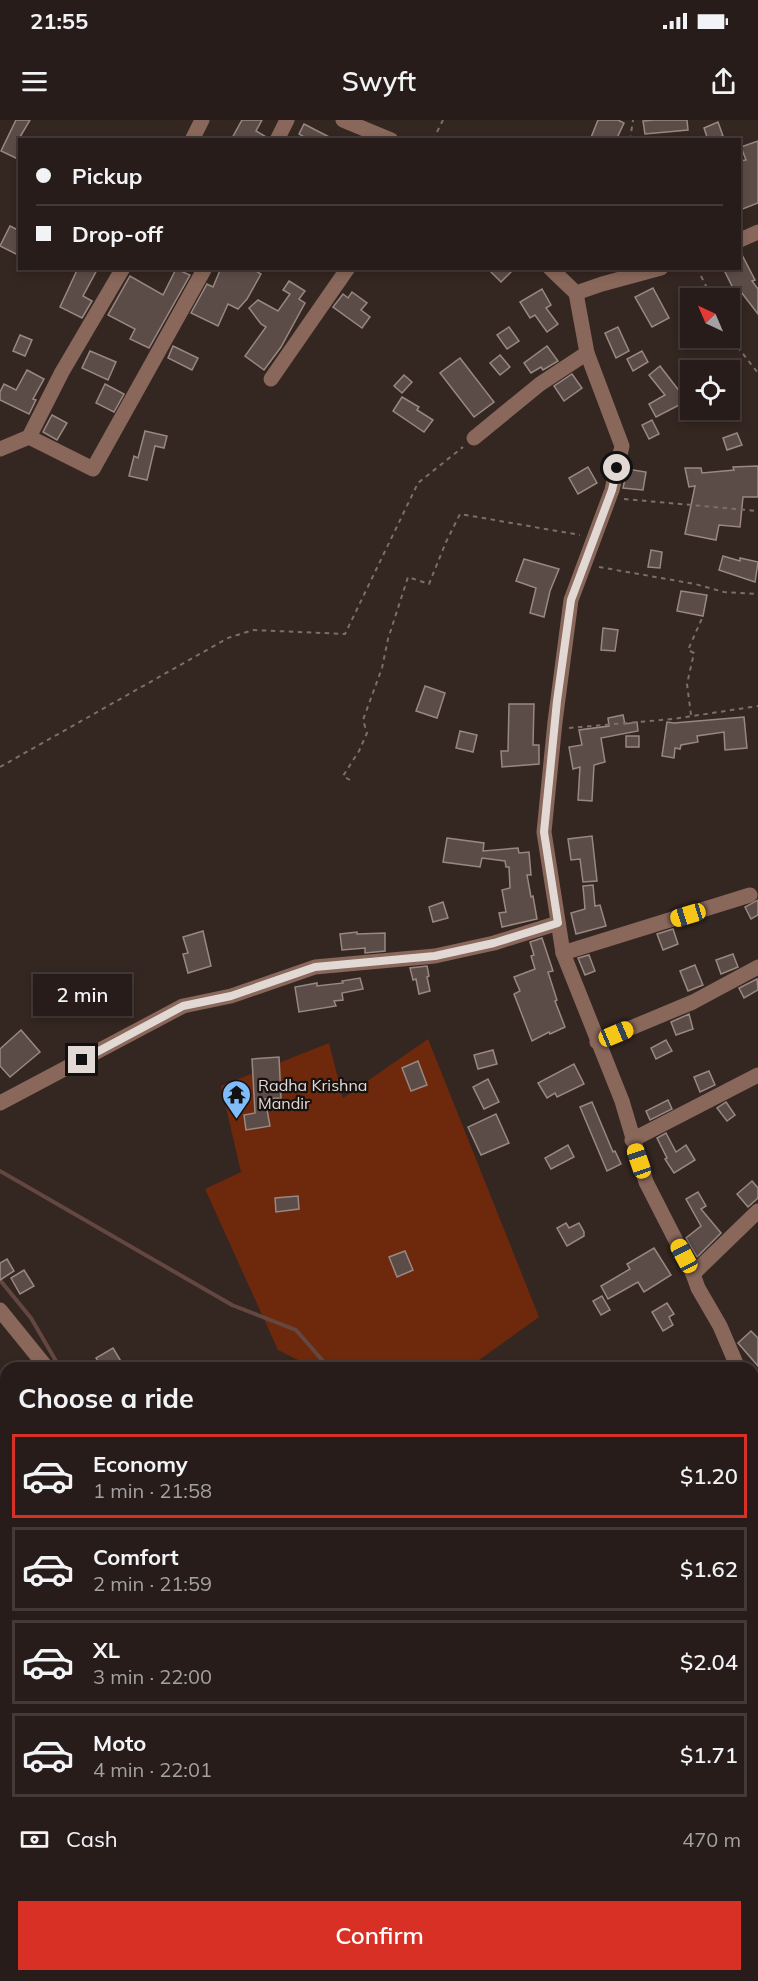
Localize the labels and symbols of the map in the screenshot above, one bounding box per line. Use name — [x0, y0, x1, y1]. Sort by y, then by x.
north arrow — [680, 288, 740, 348]
route start — [603, 454, 630, 481]
car — [668, 901, 708, 929]
callout: 2 min — [32, 973, 132, 1015]
car — [596, 1019, 636, 1049]
route end — [68, 1046, 95, 1073]
place label: Radha Krishna Mandir — [258, 1075, 367, 1113]
temple icon: Radha Krishna Mandir — [221, 1078, 253, 1120]
car — [625, 1141, 653, 1181]
car — [668, 1236, 700, 1276]

